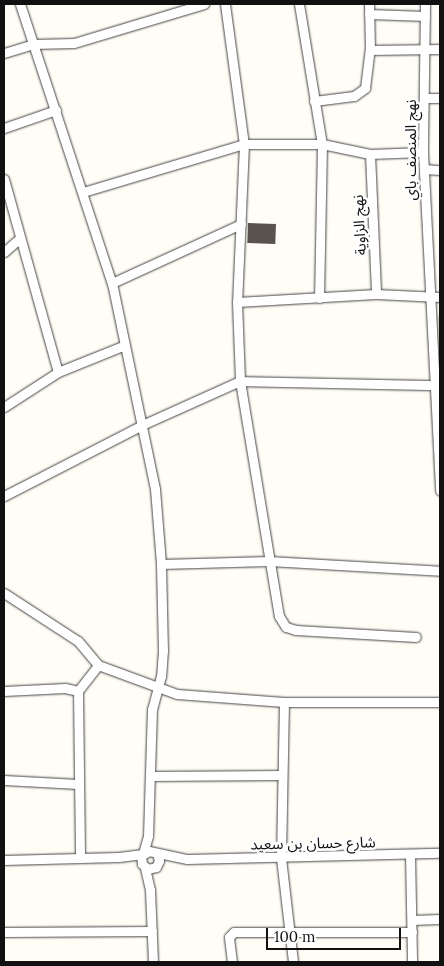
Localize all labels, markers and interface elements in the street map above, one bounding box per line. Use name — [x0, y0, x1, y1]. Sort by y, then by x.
street label: نهج المنصف باي — [402, 99, 420, 201]
street label: نهج الزاوية — [348, 194, 370, 256]
street label: شارع حسان بن سعيد — [250, 833, 376, 853]
scale bar — [269, 918, 404, 950]
text: 100 m — [274, 927, 315, 946]

